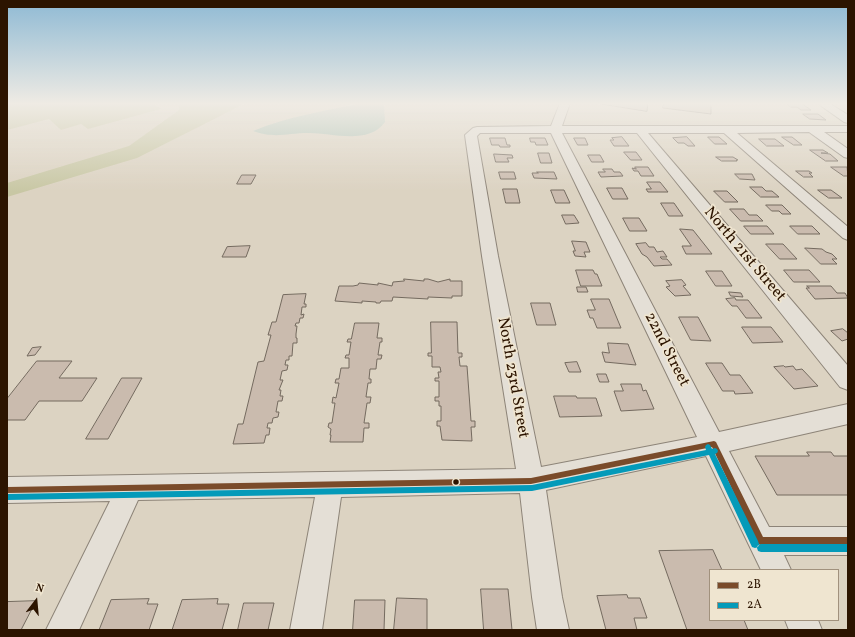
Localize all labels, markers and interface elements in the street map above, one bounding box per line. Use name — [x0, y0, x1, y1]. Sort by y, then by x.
street label: North 21st Street — [699, 204, 789, 306]
street label: 22nd Street — [639, 310, 693, 390]
street label: North 23rd Street — [492, 316, 532, 440]
unlabelled marker — [451, 477, 461, 487]
legend — [709, 569, 839, 621]
text: 2B — [747, 577, 761, 593]
north arrow — [16, 581, 56, 621]
text: N — [34, 581, 45, 597]
text: 2A — [747, 597, 762, 613]

